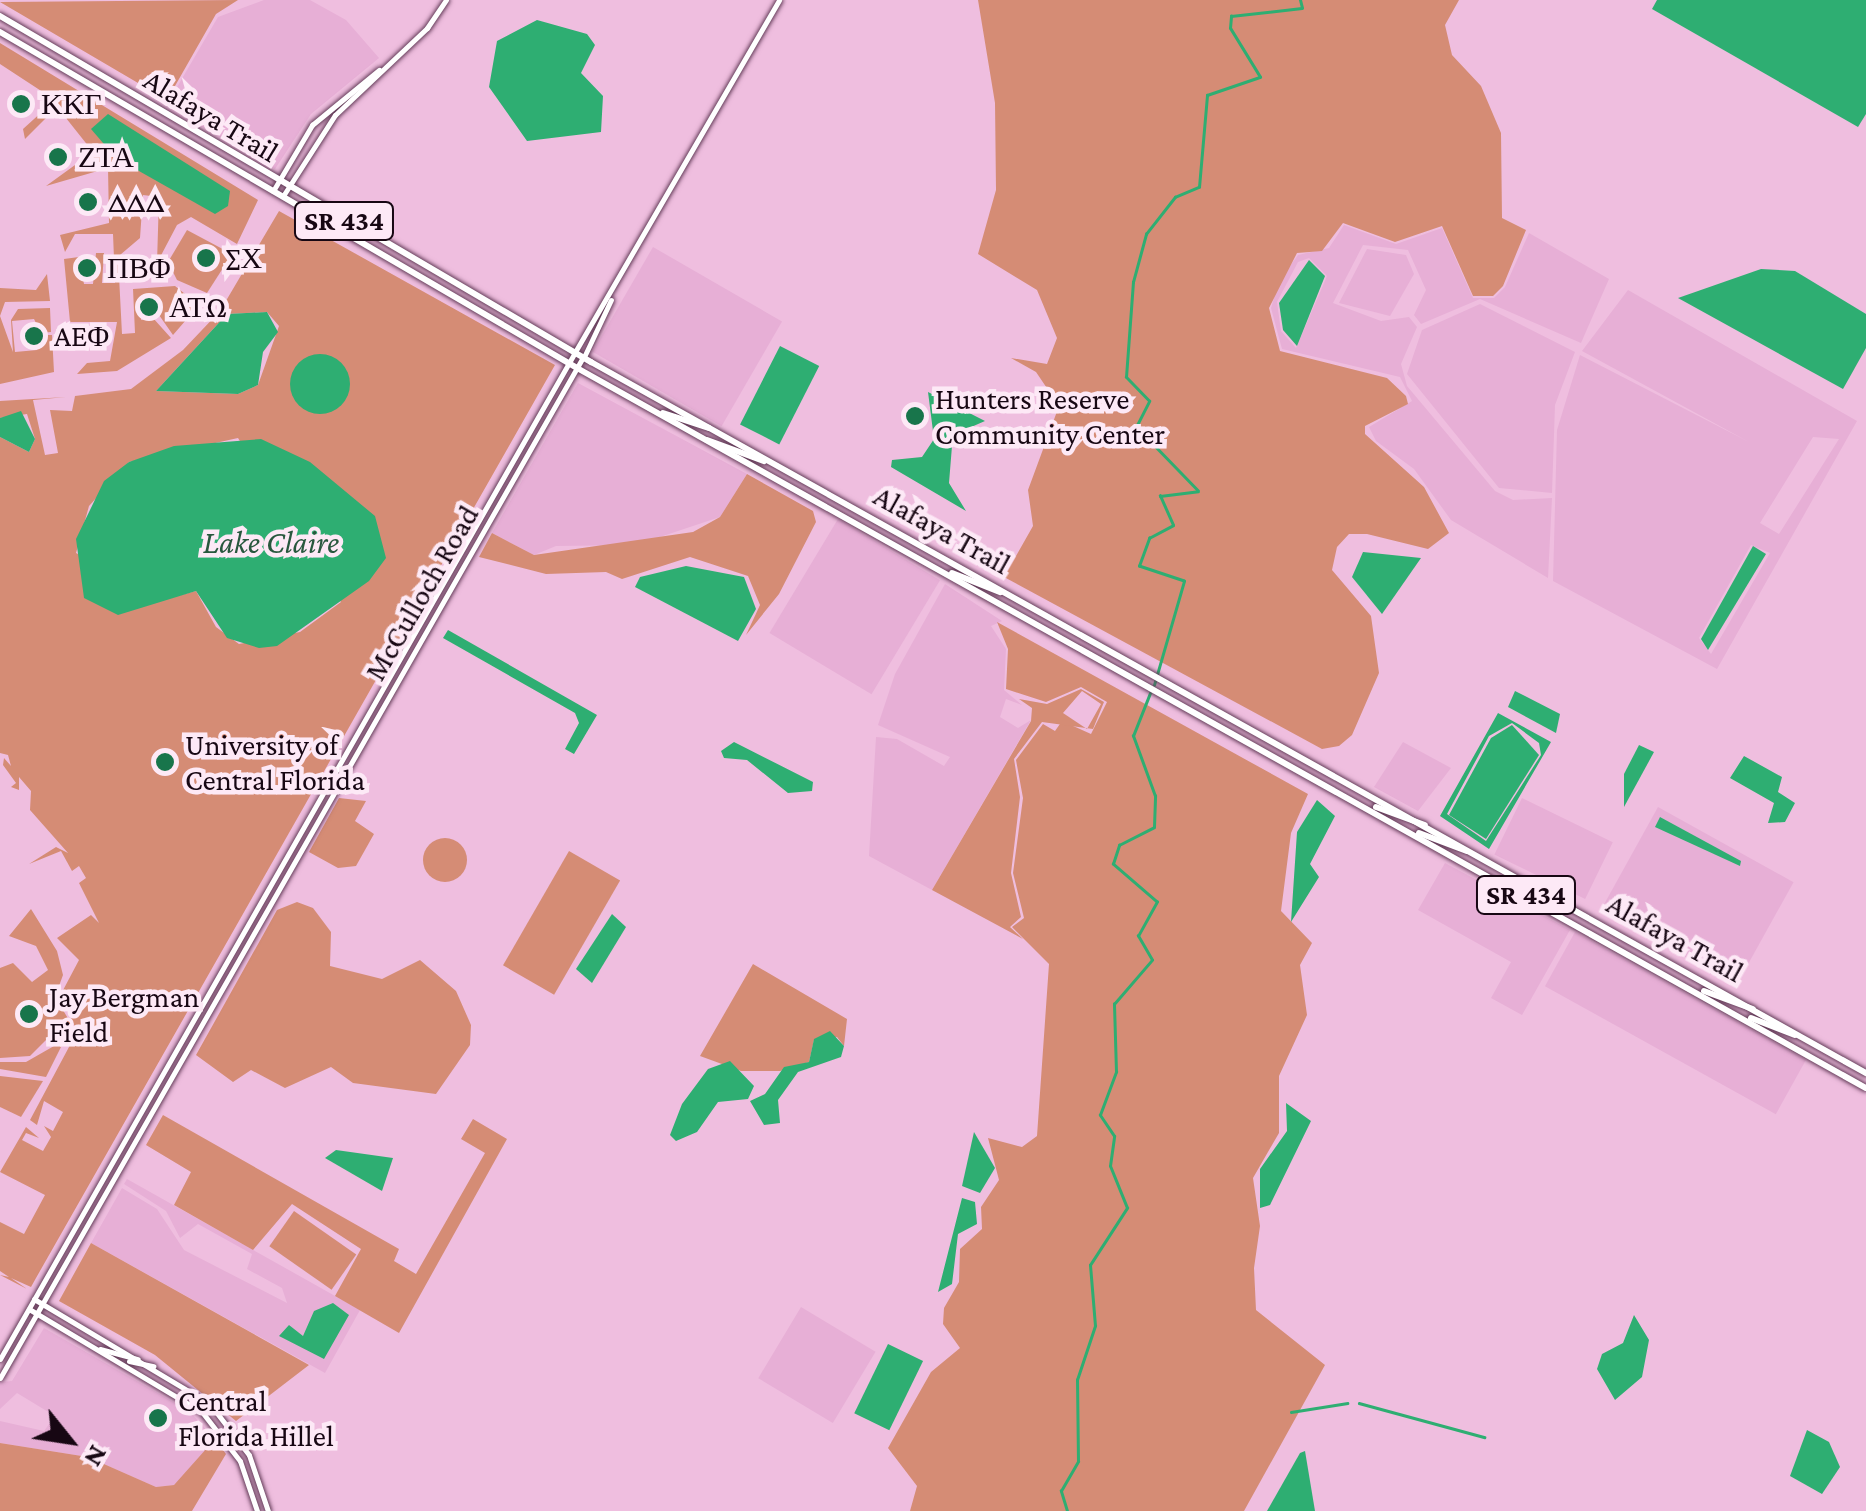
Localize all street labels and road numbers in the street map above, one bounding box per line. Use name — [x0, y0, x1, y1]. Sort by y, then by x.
street label: Alafaya Trail — [137, 62, 285, 170]
road number: SR 434 — [292, 198, 396, 244]
street label: Alafaya Trail — [867, 478, 1017, 582]
street label: McCulloch Road — [357, 499, 487, 687]
road number: SR 434 — [1474, 872, 1578, 918]
street label: Alafaya Trail — [1600, 886, 1750, 990]

